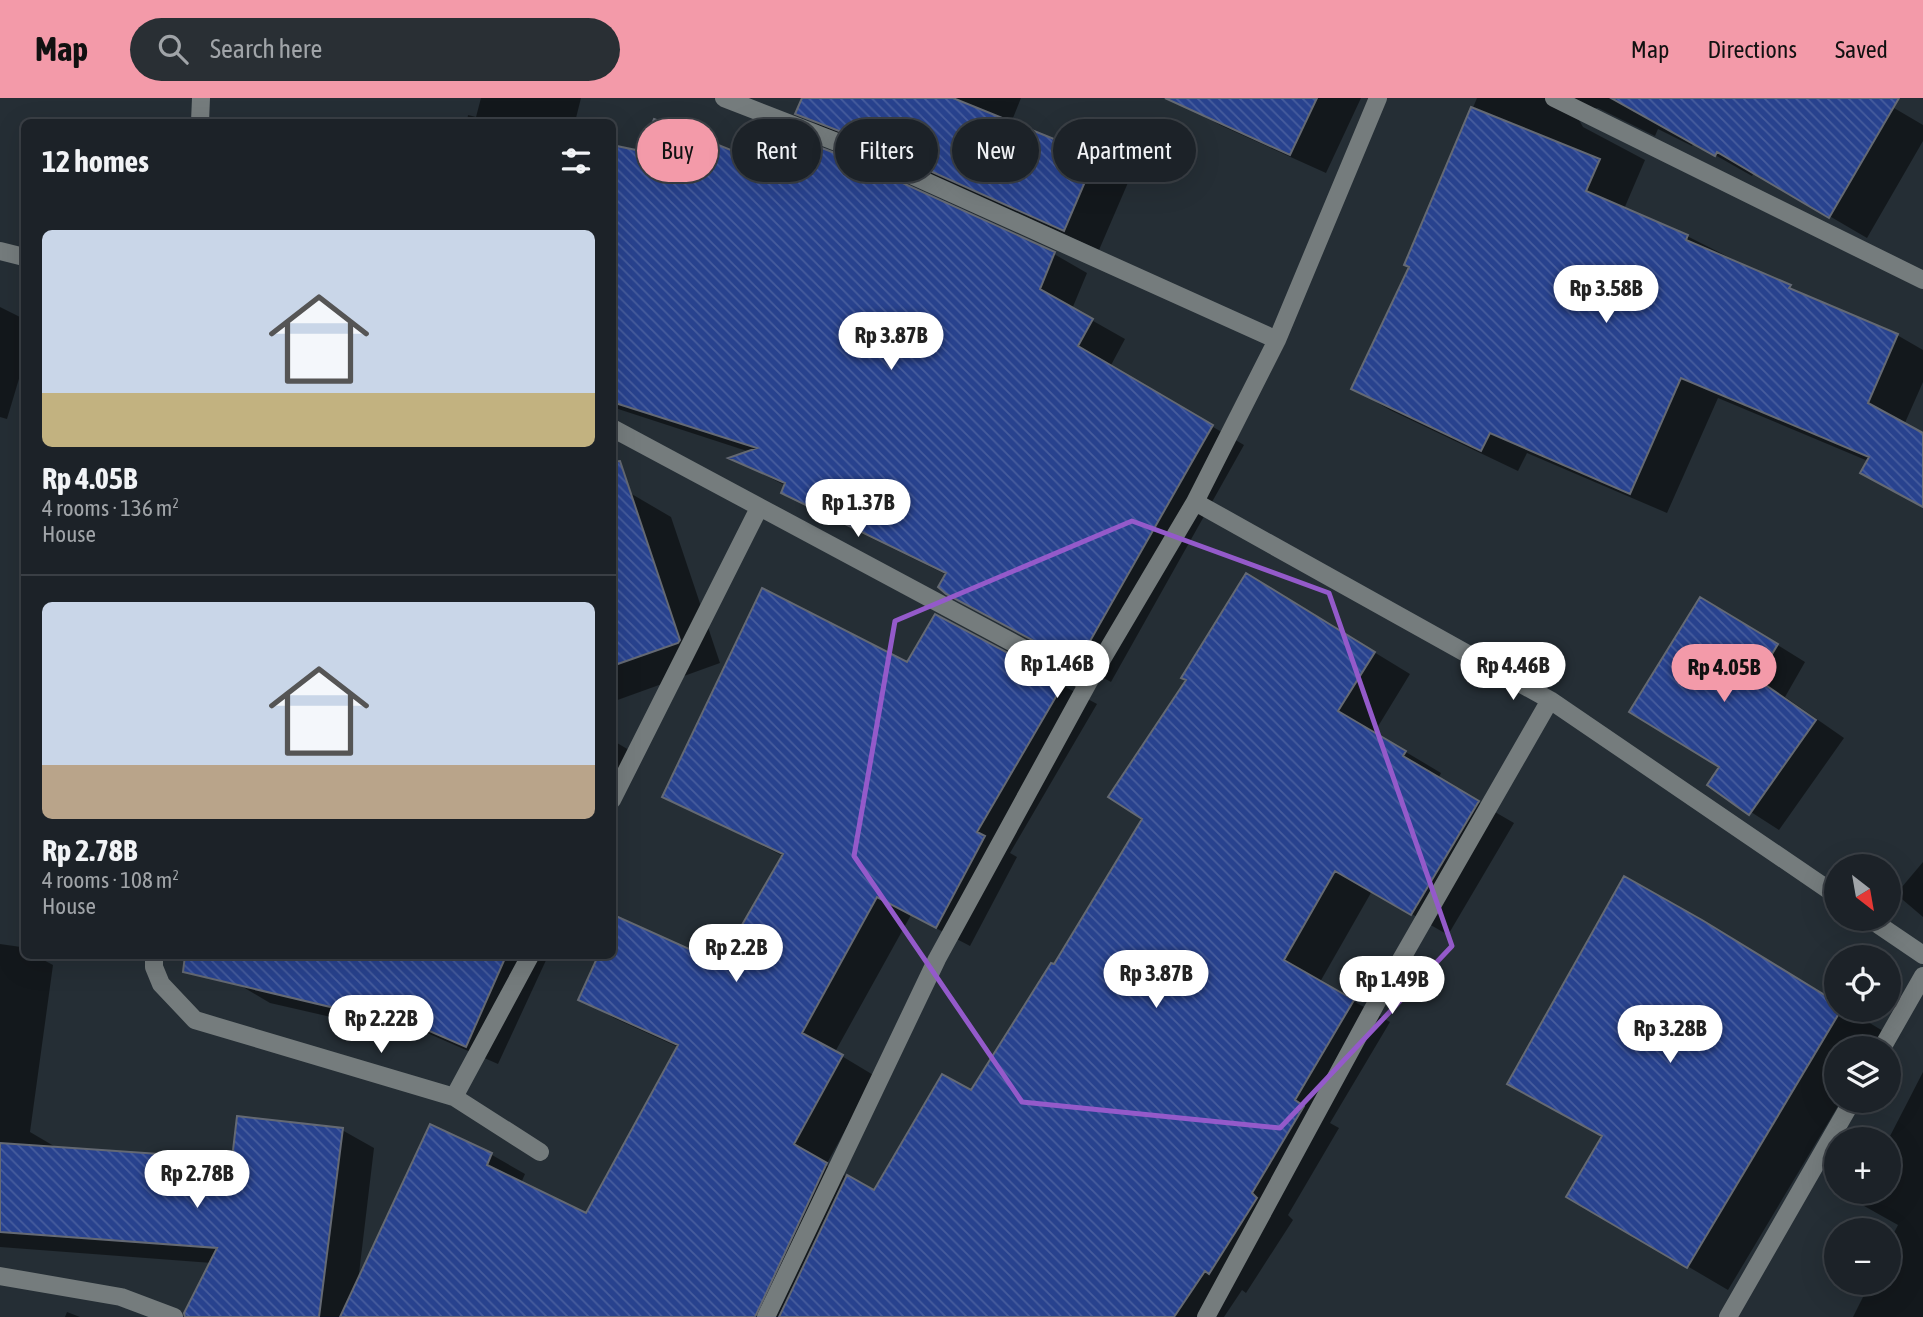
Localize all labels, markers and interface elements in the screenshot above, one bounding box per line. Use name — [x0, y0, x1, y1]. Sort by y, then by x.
search box — [130, 18, 620, 81]
text: Map — [35, 30, 88, 68]
icon: search — [154, 30, 192, 68]
text: Search here — [210, 34, 322, 64]
text: Map — [1631, 36, 1669, 63]
text: Directions — [1707, 36, 1797, 63]
text: Saved — [1835, 36, 1888, 63]
chip: Buy — [637, 119, 718, 182]
chip: Rent — [732, 119, 821, 182]
chip: Filters — [835, 119, 938, 182]
chip: New — [952, 119, 1039, 182]
chip: Apartment — [1053, 119, 1196, 182]
icon: filters — [557, 142, 595, 180]
text: 12 homes — [42, 144, 149, 178]
pin: Rp 3.58B — [1534, 266, 1678, 325]
text: Rp 3.58B — [1570, 275, 1642, 301]
icon: home — [256, 276, 382, 402]
pin: Rp 3.87B — [819, 313, 963, 372]
text: Rp 3.87B — [855, 322, 927, 348]
text: Rp 4.05B — [42, 461, 137, 495]
pin: Rp 1.37B — [786, 480, 930, 539]
text: Rp 1.37B — [822, 489, 894, 515]
text: 4 rooms · 136 m² — [42, 495, 179, 521]
text: House — [42, 521, 96, 547]
pin: Rp 1.46B — [985, 640, 1129, 700]
pin: Rp 4.46B — [1441, 642, 1585, 702]
pin: Rp 4.05B — [1652, 644, 1796, 704]
icon: home — [256, 648, 382, 774]
text: Rp 1.46B — [1021, 650, 1093, 676]
text: Rp 4.46B — [1477, 652, 1549, 678]
text: Rp 4.05B — [1688, 654, 1760, 680]
text: Rp 2.78B — [42, 833, 137, 867]
north arrow — [1824, 854, 1900, 931]
map controls — [1824, 854, 1901, 1295]
text: 4 rooms · 108 m² — [42, 867, 179, 893]
text: House — [42, 893, 96, 919]
pin: Rp 2.2B — [671, 924, 801, 984]
text: Rp 2.2B — [705, 934, 767, 960]
button: locate — [1824, 945, 1901, 1022]
pin: Rp 3.87B — [1084, 950, 1228, 1010]
pin: Rp 1.49B — [1320, 956, 1464, 1016]
text: Rp 3.87B — [1120, 960, 1192, 986]
text: Rp 1.49B — [1356, 966, 1428, 992]
pin: Rp 2.22B — [309, 996, 453, 1055]
text: Rp 2.22B — [345, 1005, 417, 1031]
pin: Rp 3.28B — [1598, 1006, 1742, 1065]
text: Rp 3.28B — [1634, 1015, 1706, 1041]
button: layers — [1824, 1036, 1901, 1113]
button: + — [1824, 1127, 1901, 1204]
pin: Rp 2.78B — [125, 1150, 269, 1210]
text: Rp 2.78B — [161, 1160, 233, 1186]
button: − — [1824, 1218, 1901, 1295]

